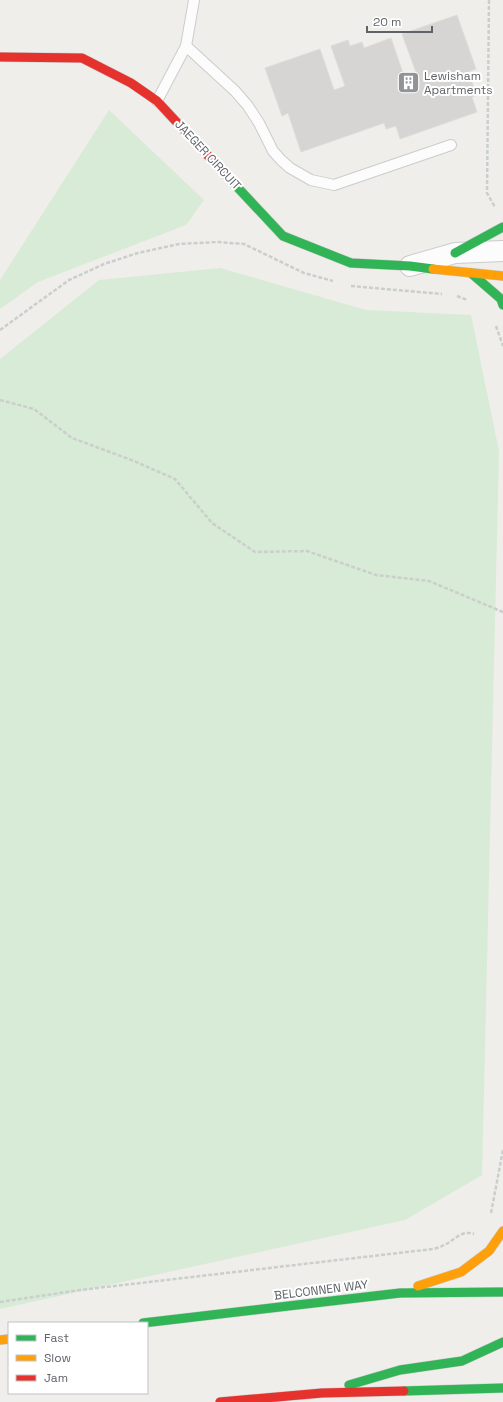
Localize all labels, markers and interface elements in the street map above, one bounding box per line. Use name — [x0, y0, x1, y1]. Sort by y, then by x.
scale bar — [367, 8, 432, 34]
text: 20 m — [373, 14, 401, 30]
place label: Lewisham Apartments — [424, 68, 493, 98]
building icon: Lewisham Apartments — [395, 70, 421, 96]
street label: JAEGER CIRCUIT — [171, 117, 245, 193]
street label: BELCONNEN WAY — [273, 1276, 370, 1304]
legend — [8, 1322, 148, 1394]
text: Fast — [44, 1330, 69, 1346]
text: Slow — [44, 1350, 71, 1366]
text: Jam — [44, 1370, 68, 1386]

